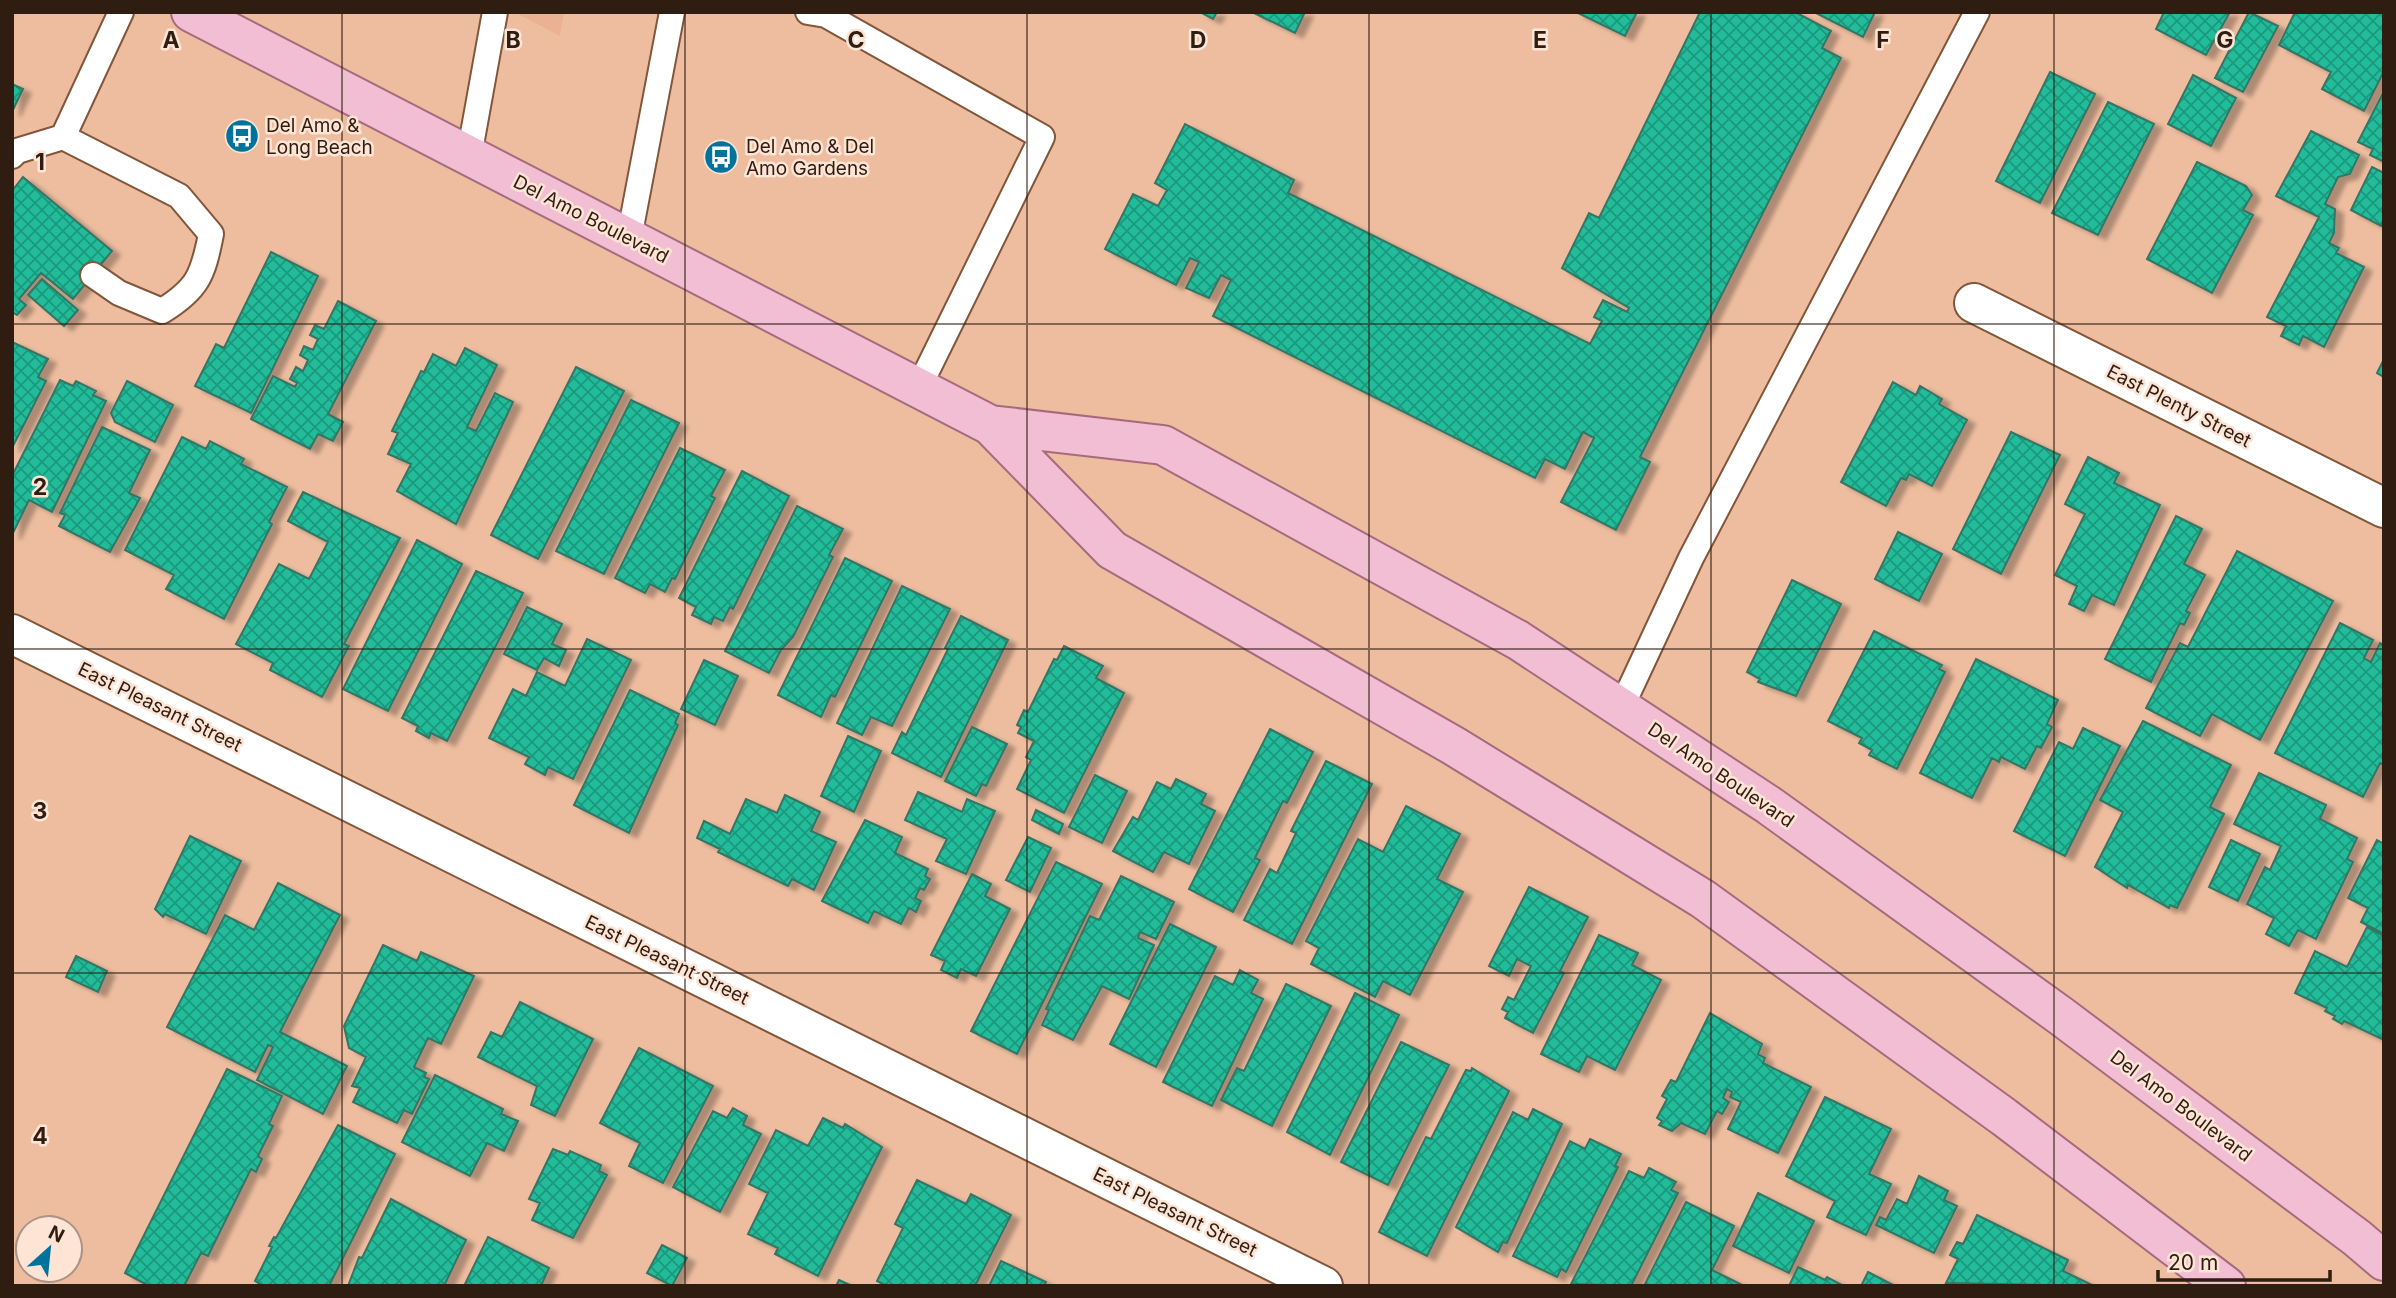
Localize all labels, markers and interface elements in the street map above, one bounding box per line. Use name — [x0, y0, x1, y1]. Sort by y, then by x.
text: A — [162, 26, 180, 54]
text: B — [505, 26, 521, 54]
text: C — [847, 26, 865, 54]
text: D — [1190, 26, 1206, 54]
text: E — [1533, 26, 1547, 54]
text: F — [1876, 26, 1890, 54]
text: G — [2216, 26, 2234, 54]
place label: Del Amo & Long Beach — [266, 114, 373, 159]
bus stop icon: Del Amo & Long Beach — [223, 117, 261, 155]
place label: Del Amo & Del Amo Gardens — [746, 135, 874, 180]
bus stop icon: Del Amo & Del Amo Gardens — [702, 138, 740, 176]
text: 1 — [35, 148, 45, 176]
street label: Del Amo Boulevard — [509, 170, 673, 268]
street label: East Plenty Street — [2103, 360, 2255, 452]
text: 2 — [33, 473, 47, 501]
street label: East Pleasant Street — [74, 657, 246, 757]
street label: Del Amo Boulevard — [1644, 718, 1798, 832]
text: 3 — [33, 797, 47, 825]
street label: East Pleasant Street — [581, 910, 753, 1010]
street label: Del Amo Boulevard — [2106, 1045, 2256, 1167]
text: 4 — [32, 1122, 48, 1150]
street label: East Pleasant Street — [1089, 1162, 1261, 1262]
north arrow — [14, 1214, 84, 1284]
text: N — [45, 1221, 68, 1248]
scale bar — [2158, 1238, 2330, 1282]
text: 20 m — [2168, 1250, 2218, 1275]

